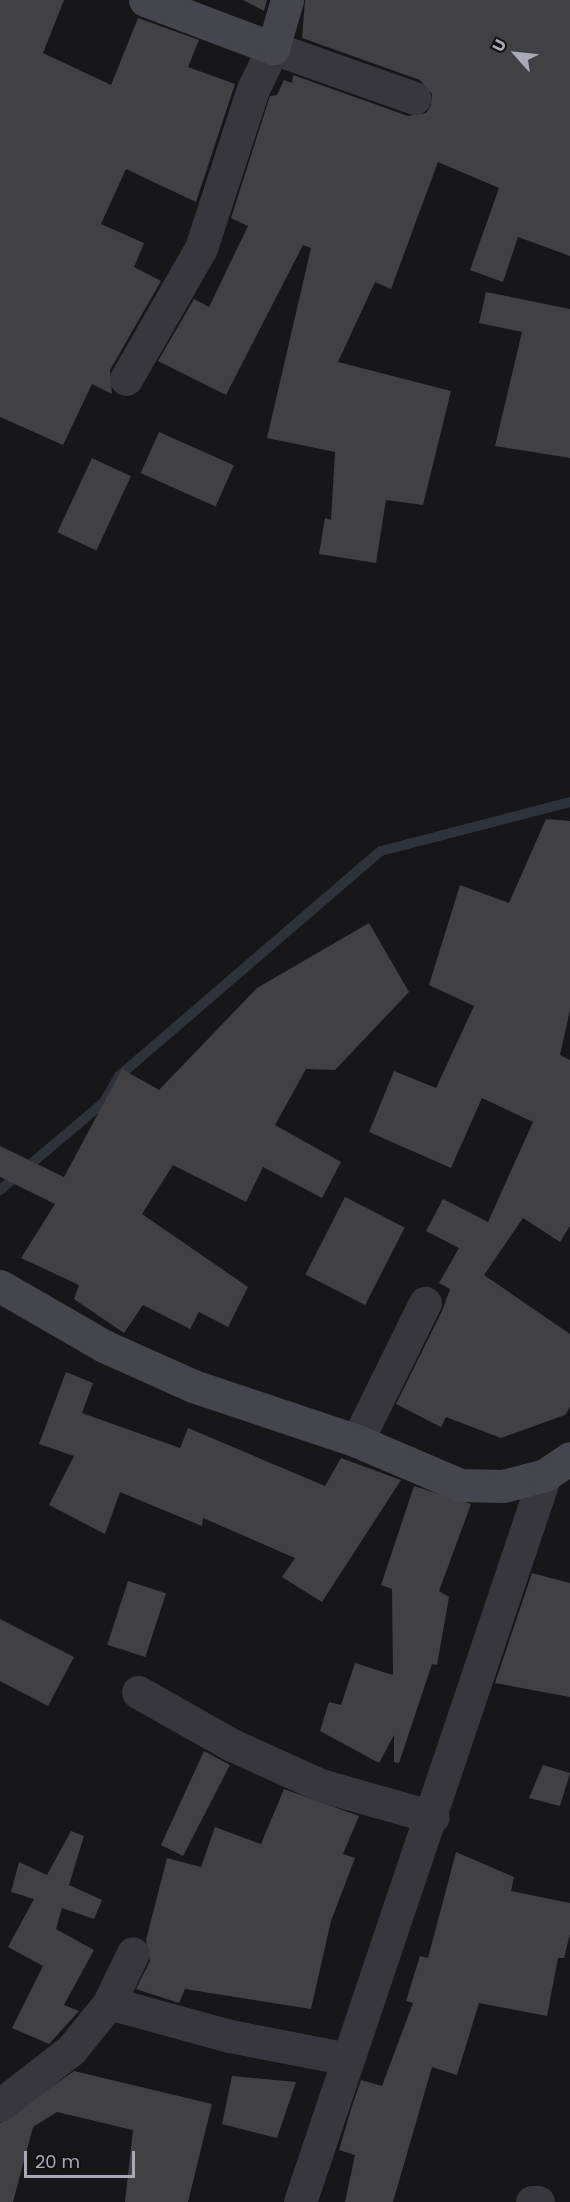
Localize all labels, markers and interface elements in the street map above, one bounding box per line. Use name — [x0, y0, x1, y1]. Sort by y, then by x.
north arrow — [486, 24, 546, 84]
text: U — [487, 35, 512, 56]
scale bar — [27, 2139, 138, 2177]
text: 20 m — [35, 2149, 80, 2174]

